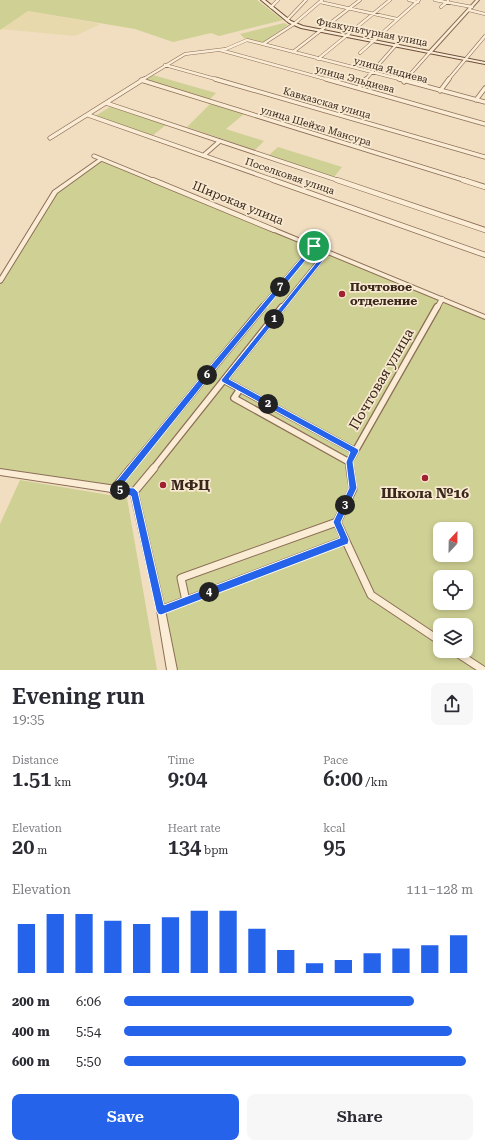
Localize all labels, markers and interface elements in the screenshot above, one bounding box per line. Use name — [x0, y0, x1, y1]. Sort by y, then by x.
street label: Физкультурная улица — [315, 16, 429, 48]
street label: улица Яндиева — [353, 55, 430, 85]
street label: улица Эльдиева — [314, 63, 396, 95]
street label: Кавказская улица — [282, 85, 373, 121]
street label: улица Шейха Мансура — [259, 104, 373, 148]
street label: Поселковая улица — [244, 156, 337, 197]
street label: Широкая улица — [190, 178, 286, 228]
pin — [297, 229, 331, 263]
icon: arrive — [303, 235, 325, 257]
pin: 7 — [270, 277, 290, 297]
text: 7 — [277, 280, 283, 293]
place label: Почтовое отделение — [350, 280, 417, 308]
marker: Почтовое отделение — [337, 289, 347, 299]
pin: 1 — [264, 309, 284, 329]
text: 1 — [271, 312, 277, 325]
street label: Почтовая улица — [345, 325, 417, 433]
pin: 6 — [197, 365, 217, 385]
text: 6 — [204, 368, 210, 381]
pin: 2 — [258, 394, 278, 414]
text: 2 — [265, 397, 271, 410]
marker: Школа №16 — [420, 473, 430, 483]
place label: МФЦ — [171, 477, 210, 493]
pin: 5 — [110, 480, 130, 500]
marker: МФЦ — [158, 480, 168, 490]
text: 5 — [117, 483, 123, 496]
place label: Школа №16 — [381, 485, 469, 501]
pin: 3 — [335, 495, 355, 515]
text: 3 — [342, 498, 348, 511]
north arrow — [433, 522, 473, 562]
map controls — [433, 522, 473, 658]
button: locate — [433, 570, 473, 610]
pin: 4 — [199, 582, 219, 602]
text: 4 — [206, 585, 212, 598]
button: layers — [433, 618, 473, 658]
button: share — [431, 683, 473, 725]
text: Evening run — [12, 684, 145, 709]
text: 19:35 — [12, 712, 44, 727]
text: Distance — [12, 754, 59, 767]
text: Time — [168, 754, 195, 767]
text: Pace — [323, 754, 348, 767]
text: 1.51 — [12, 767, 52, 791]
text: 9:04 — [168, 767, 207, 791]
text: 6:00 — [323, 767, 363, 791]
text: km — [52, 776, 71, 789]
text: /km — [363, 776, 388, 789]
text: Elevation — [12, 822, 62, 835]
text: Heart rate — [168, 822, 221, 835]
text: kcal — [323, 822, 345, 835]
text: 20 — [12, 835, 34, 859]
text: 134 — [168, 835, 201, 859]
text: 95 — [323, 835, 346, 859]
text: m — [34, 844, 47, 857]
text: bpm — [201, 844, 228, 857]
text: Elevation — [12, 882, 71, 897]
text: 111–128 m — [406, 882, 473, 897]
text: 200 m — [12, 994, 50, 1009]
text: 6:06 — [76, 994, 101, 1009]
text: 400 m — [12, 1024, 50, 1039]
text: 5:54 — [76, 1024, 101, 1039]
text: 600 m — [12, 1054, 50, 1069]
text: 5:50 — [76, 1054, 101, 1069]
button: Save — [12, 1094, 239, 1140]
button: Share — [247, 1094, 473, 1140]

